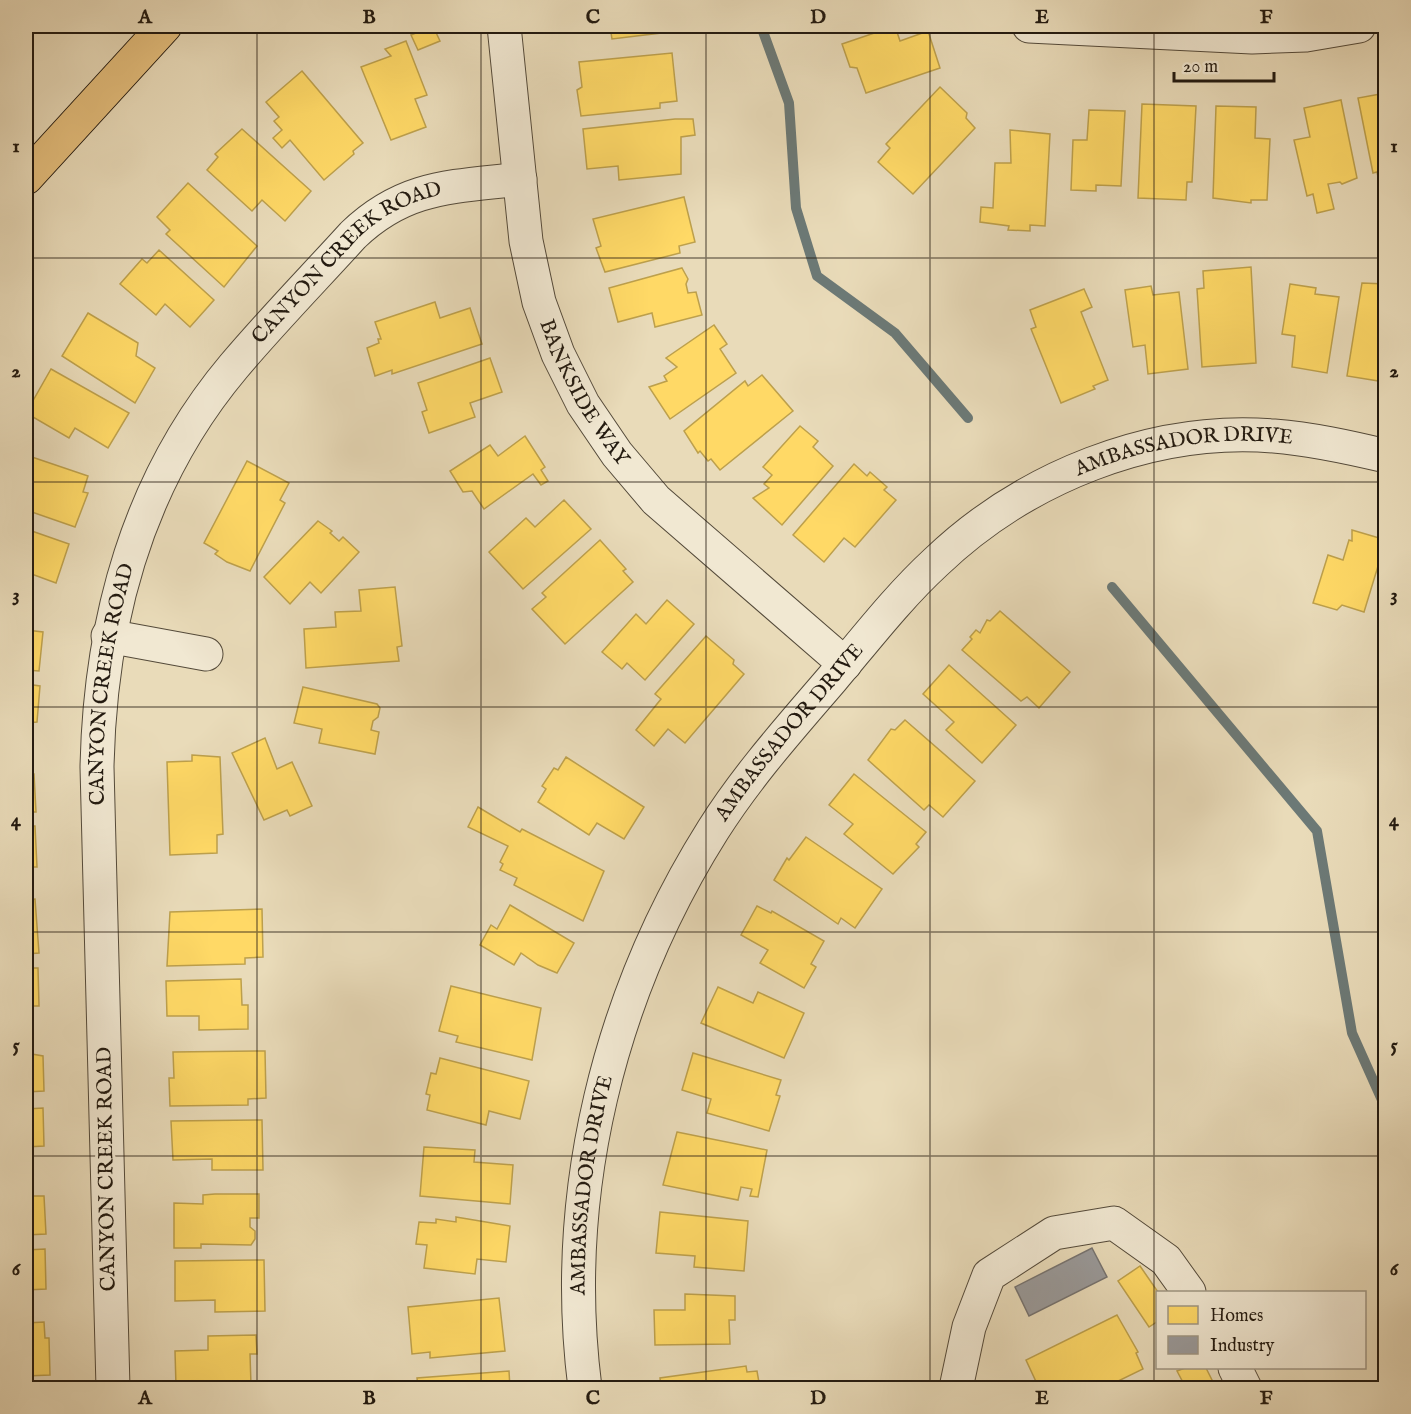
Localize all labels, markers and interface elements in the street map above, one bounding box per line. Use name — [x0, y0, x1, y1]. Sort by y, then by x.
text: A — [137, 5, 153, 30]
text: B — [362, 5, 376, 30]
text: C — [586, 5, 600, 30]
text: D — [810, 5, 826, 30]
text: E — [1035, 5, 1049, 30]
text: F — [1260, 5, 1273, 30]
scale bar — [1174, 45, 1274, 83]
text: 20 m — [1183, 56, 1218, 79]
text: 1 — [12, 134, 20, 159]
text: 1 — [1390, 134, 1398, 159]
street label: CANYON CREEK ROAD — [246, 176, 444, 350]
street label: BANKSIDE WAY — [533, 316, 636, 473]
text: 2 — [11, 359, 21, 384]
text: 2 — [1389, 359, 1399, 384]
street label: AMBASSADOR DRIVE — [1070, 421, 1294, 483]
street label: CANYON CREEK ROAD — [83, 560, 141, 806]
text: 3 — [12, 583, 20, 608]
text: 3 — [1390, 583, 1398, 608]
street label: AMBASSADOR DRIVE — [708, 638, 870, 827]
text: 4 — [11, 808, 22, 833]
text: 4 — [1389, 808, 1400, 833]
text: 5 — [12, 1033, 20, 1058]
text: 5 — [1390, 1033, 1398, 1058]
street label: CANYON CREEK ROAD — [91, 1047, 123, 1291]
street label: AMBASSADOR DRIVE — [565, 1072, 619, 1296]
text: 6 — [12, 1257, 22, 1282]
text: 6 — [1390, 1257, 1400, 1282]
legend — [1156, 1291, 1366, 1369]
text: Homes — [1210, 1305, 1263, 1328]
text: Industry — [1210, 1335, 1274, 1358]
text: A — [137, 1386, 153, 1411]
text: B — [362, 1386, 376, 1411]
text: C — [586, 1386, 600, 1411]
text: D — [810, 1386, 826, 1411]
text: E — [1035, 1386, 1049, 1411]
text: F — [1260, 1386, 1273, 1411]

